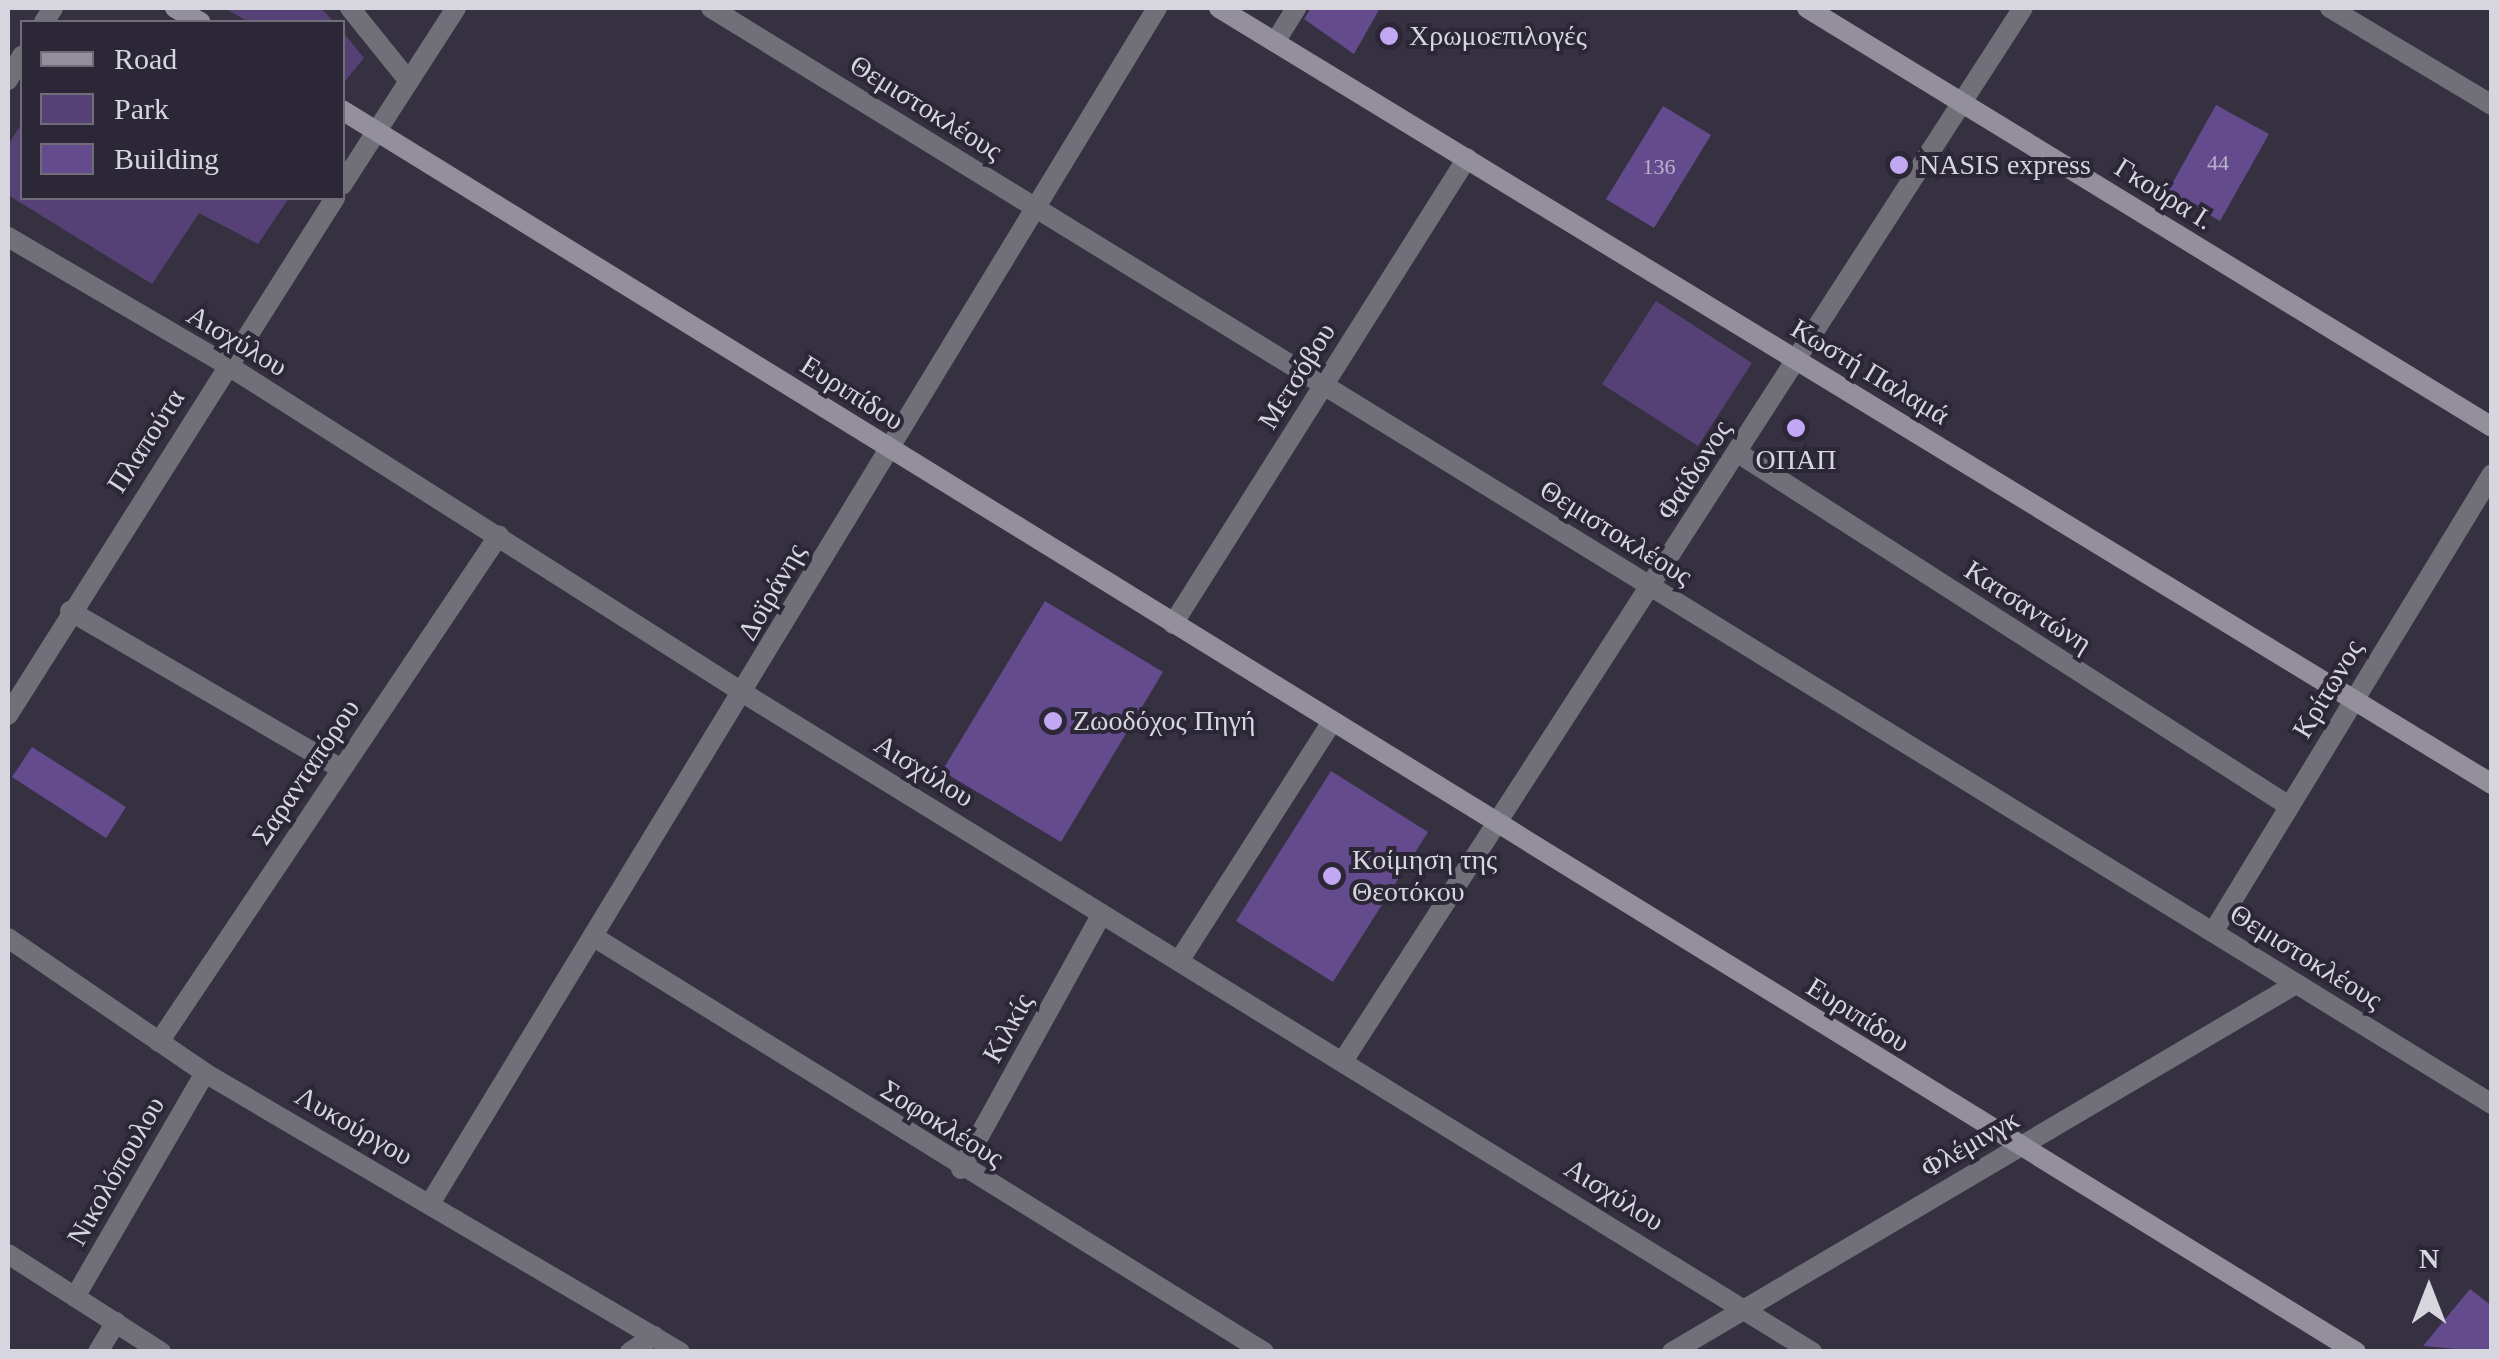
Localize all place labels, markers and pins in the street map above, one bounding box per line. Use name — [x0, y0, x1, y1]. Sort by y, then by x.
place label: Χρωμοεπιλογές — [1409, 19, 1587, 53]
marker: Χρωμοεπιλογές — [1378, 25, 1400, 47]
place label: NASIS express — [1919, 148, 2091, 182]
marker: NASIS express — [1888, 154, 1910, 176]
marker: ΟΠΑΠ — [1785, 417, 1807, 439]
place label: ΟΠΑΠ — [1756, 443, 1836, 477]
place label: Ζωοδόχος Πηγή — [1073, 704, 1256, 738]
marker: Ζωοδόχος Πηγή — [1042, 710, 1064, 732]
place label: Κοίμηση της Θεοτόκου — [1352, 843, 1497, 909]
marker: Κοίμηση της Θεοτόκου — [1321, 865, 1343, 887]

